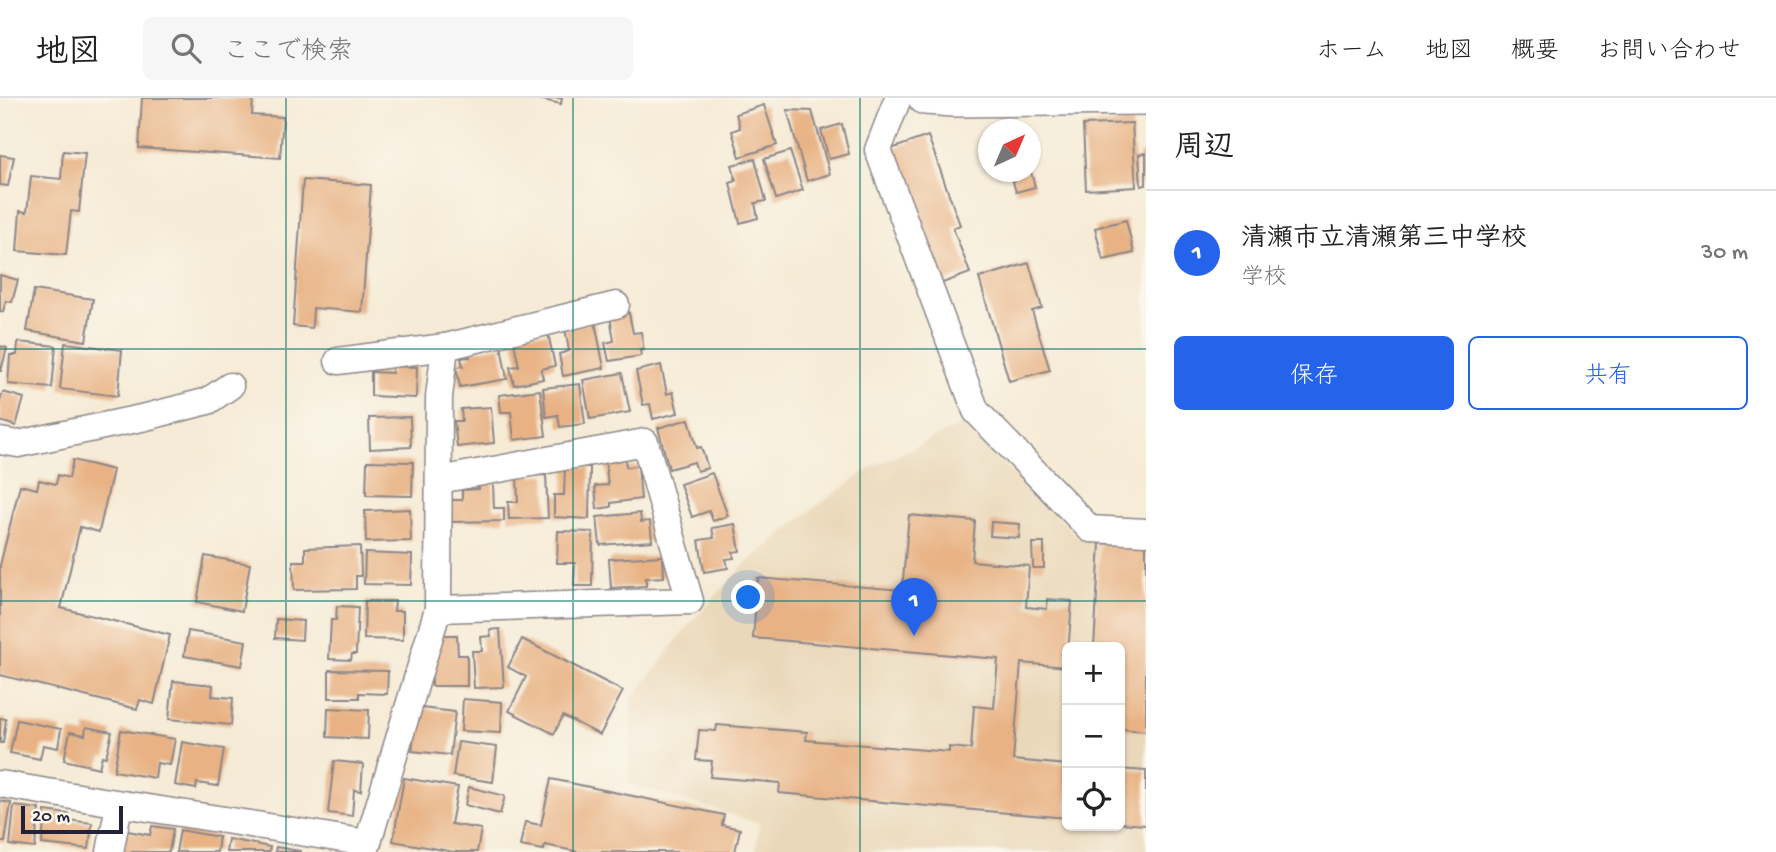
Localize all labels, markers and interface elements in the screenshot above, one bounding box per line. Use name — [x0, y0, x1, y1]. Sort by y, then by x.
search box — [143, 17, 633, 80]
icon: search — [167, 29, 205, 67]
text: 地図 — [35, 36, 101, 74]
text: ここで検索 — [223, 38, 353, 69]
text: ホーム — [1316, 38, 1387, 67]
text: 地図 — [1425, 38, 1473, 67]
text: 概要 — [1511, 38, 1559, 67]
text: お問い合わせ — [1597, 38, 1741, 67]
north arrow — [978, 119, 1041, 182]
text: 周辺 — [1174, 132, 1234, 167]
text: 清瀬市立清瀬第三中学校 — [1241, 225, 1527, 256]
text: 1 — [1192, 240, 1202, 267]
text: 30 m — [1701, 240, 1748, 267]
text: 学校 — [1241, 265, 1287, 292]
button: 保存 — [1174, 336, 1454, 410]
button: 共有 — [1468, 336, 1748, 410]
pin: 1 — [891, 578, 937, 636]
your location — [731, 580, 765, 614]
map controls — [1062, 642, 1125, 831]
button: + — [1062, 642, 1125, 705]
button: − — [1062, 705, 1125, 768]
button: locate — [1062, 768, 1125, 831]
scale bar — [21, 803, 122, 835]
text: 20 m — [32, 806, 70, 829]

